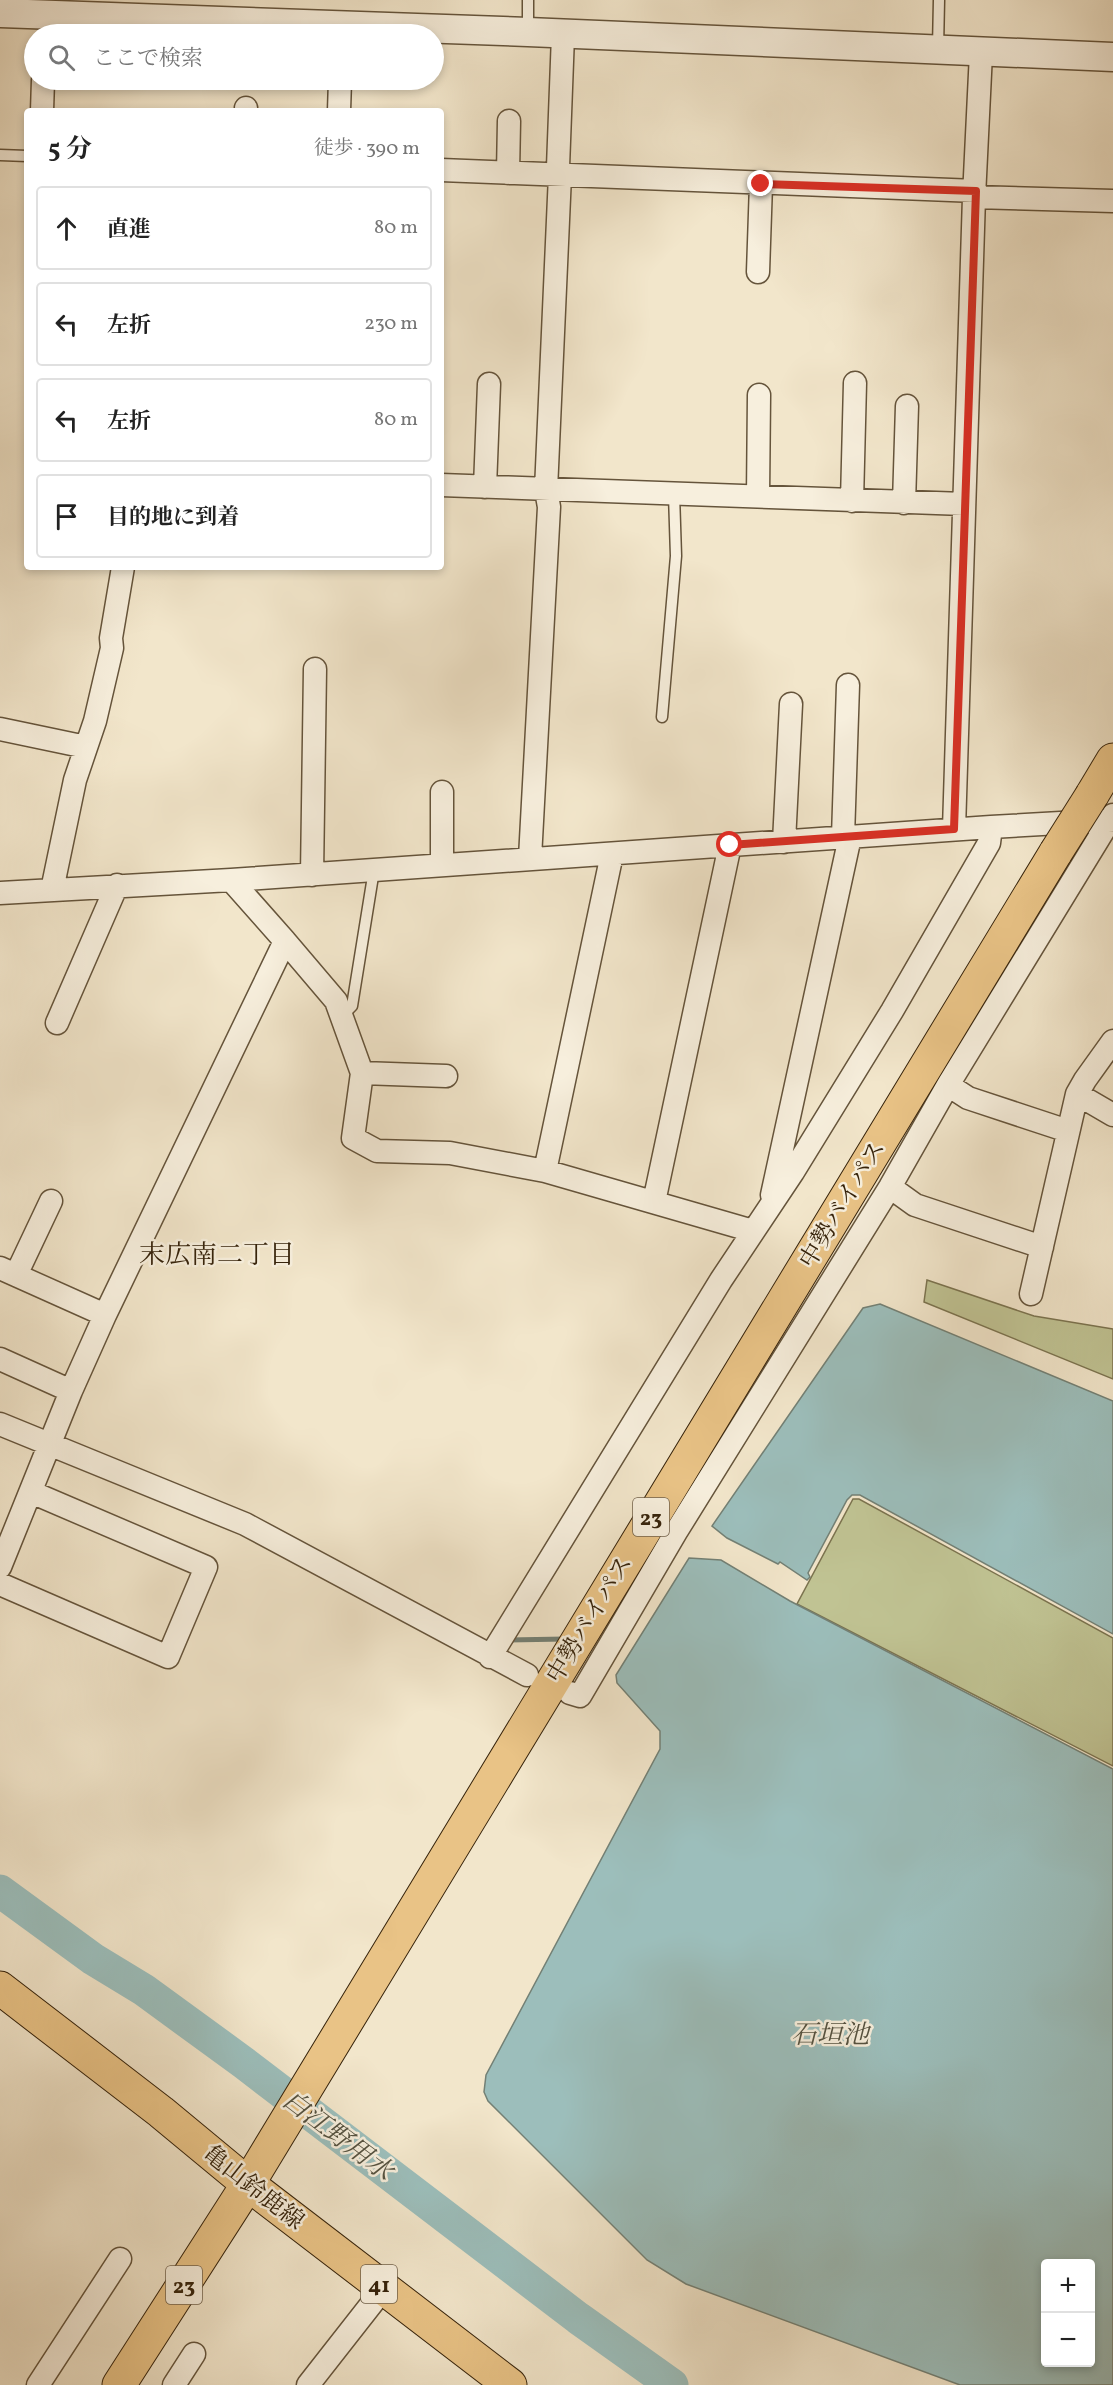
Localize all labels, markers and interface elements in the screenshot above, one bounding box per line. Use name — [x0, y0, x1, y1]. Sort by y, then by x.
search box — [24, 24, 444, 90]
icon: search — [45, 41, 78, 74]
text: ここで検索 — [93, 44, 203, 75]
text: 5 分 — [48, 132, 92, 168]
text: 徒歩 · 390 m — [314, 135, 420, 163]
route end — [747, 170, 773, 196]
icon: ahead — [50, 212, 83, 245]
text: 80 m — [374, 214, 418, 242]
text: 直進 — [107, 215, 151, 246]
icon: left — [50, 308, 83, 341]
text: 230 m — [364, 310, 418, 338]
text: 左折 — [107, 311, 151, 342]
icon: left — [50, 404, 83, 437]
text: 80 m — [374, 406, 418, 434]
text: 左折 — [107, 407, 151, 438]
icon: arrive — [50, 500, 83, 533]
text: 目的地に到着 — [107, 503, 239, 534]
route start — [716, 831, 742, 857]
street label: 中勢バイパス — [792, 1135, 895, 1275]
district label: 末広南二丁目 — [139, 1238, 295, 1274]
road number: 23 — [633, 1498, 669, 1536]
street label: 中勢バイパス — [539, 1550, 642, 1690]
water label: 石垣池 — [791, 2018, 872, 2054]
water label: 白江野用水 — [274, 2083, 402, 2192]
street label: 亀山鈴鹿線 — [195, 2138, 311, 2239]
map controls — [1041, 2259, 1095, 2367]
button: + — [1041, 2259, 1095, 2313]
road number: 41 — [361, 2265, 397, 2303]
road number: 23 — [166, 2266, 202, 2304]
button: − — [1041, 2313, 1095, 2367]

